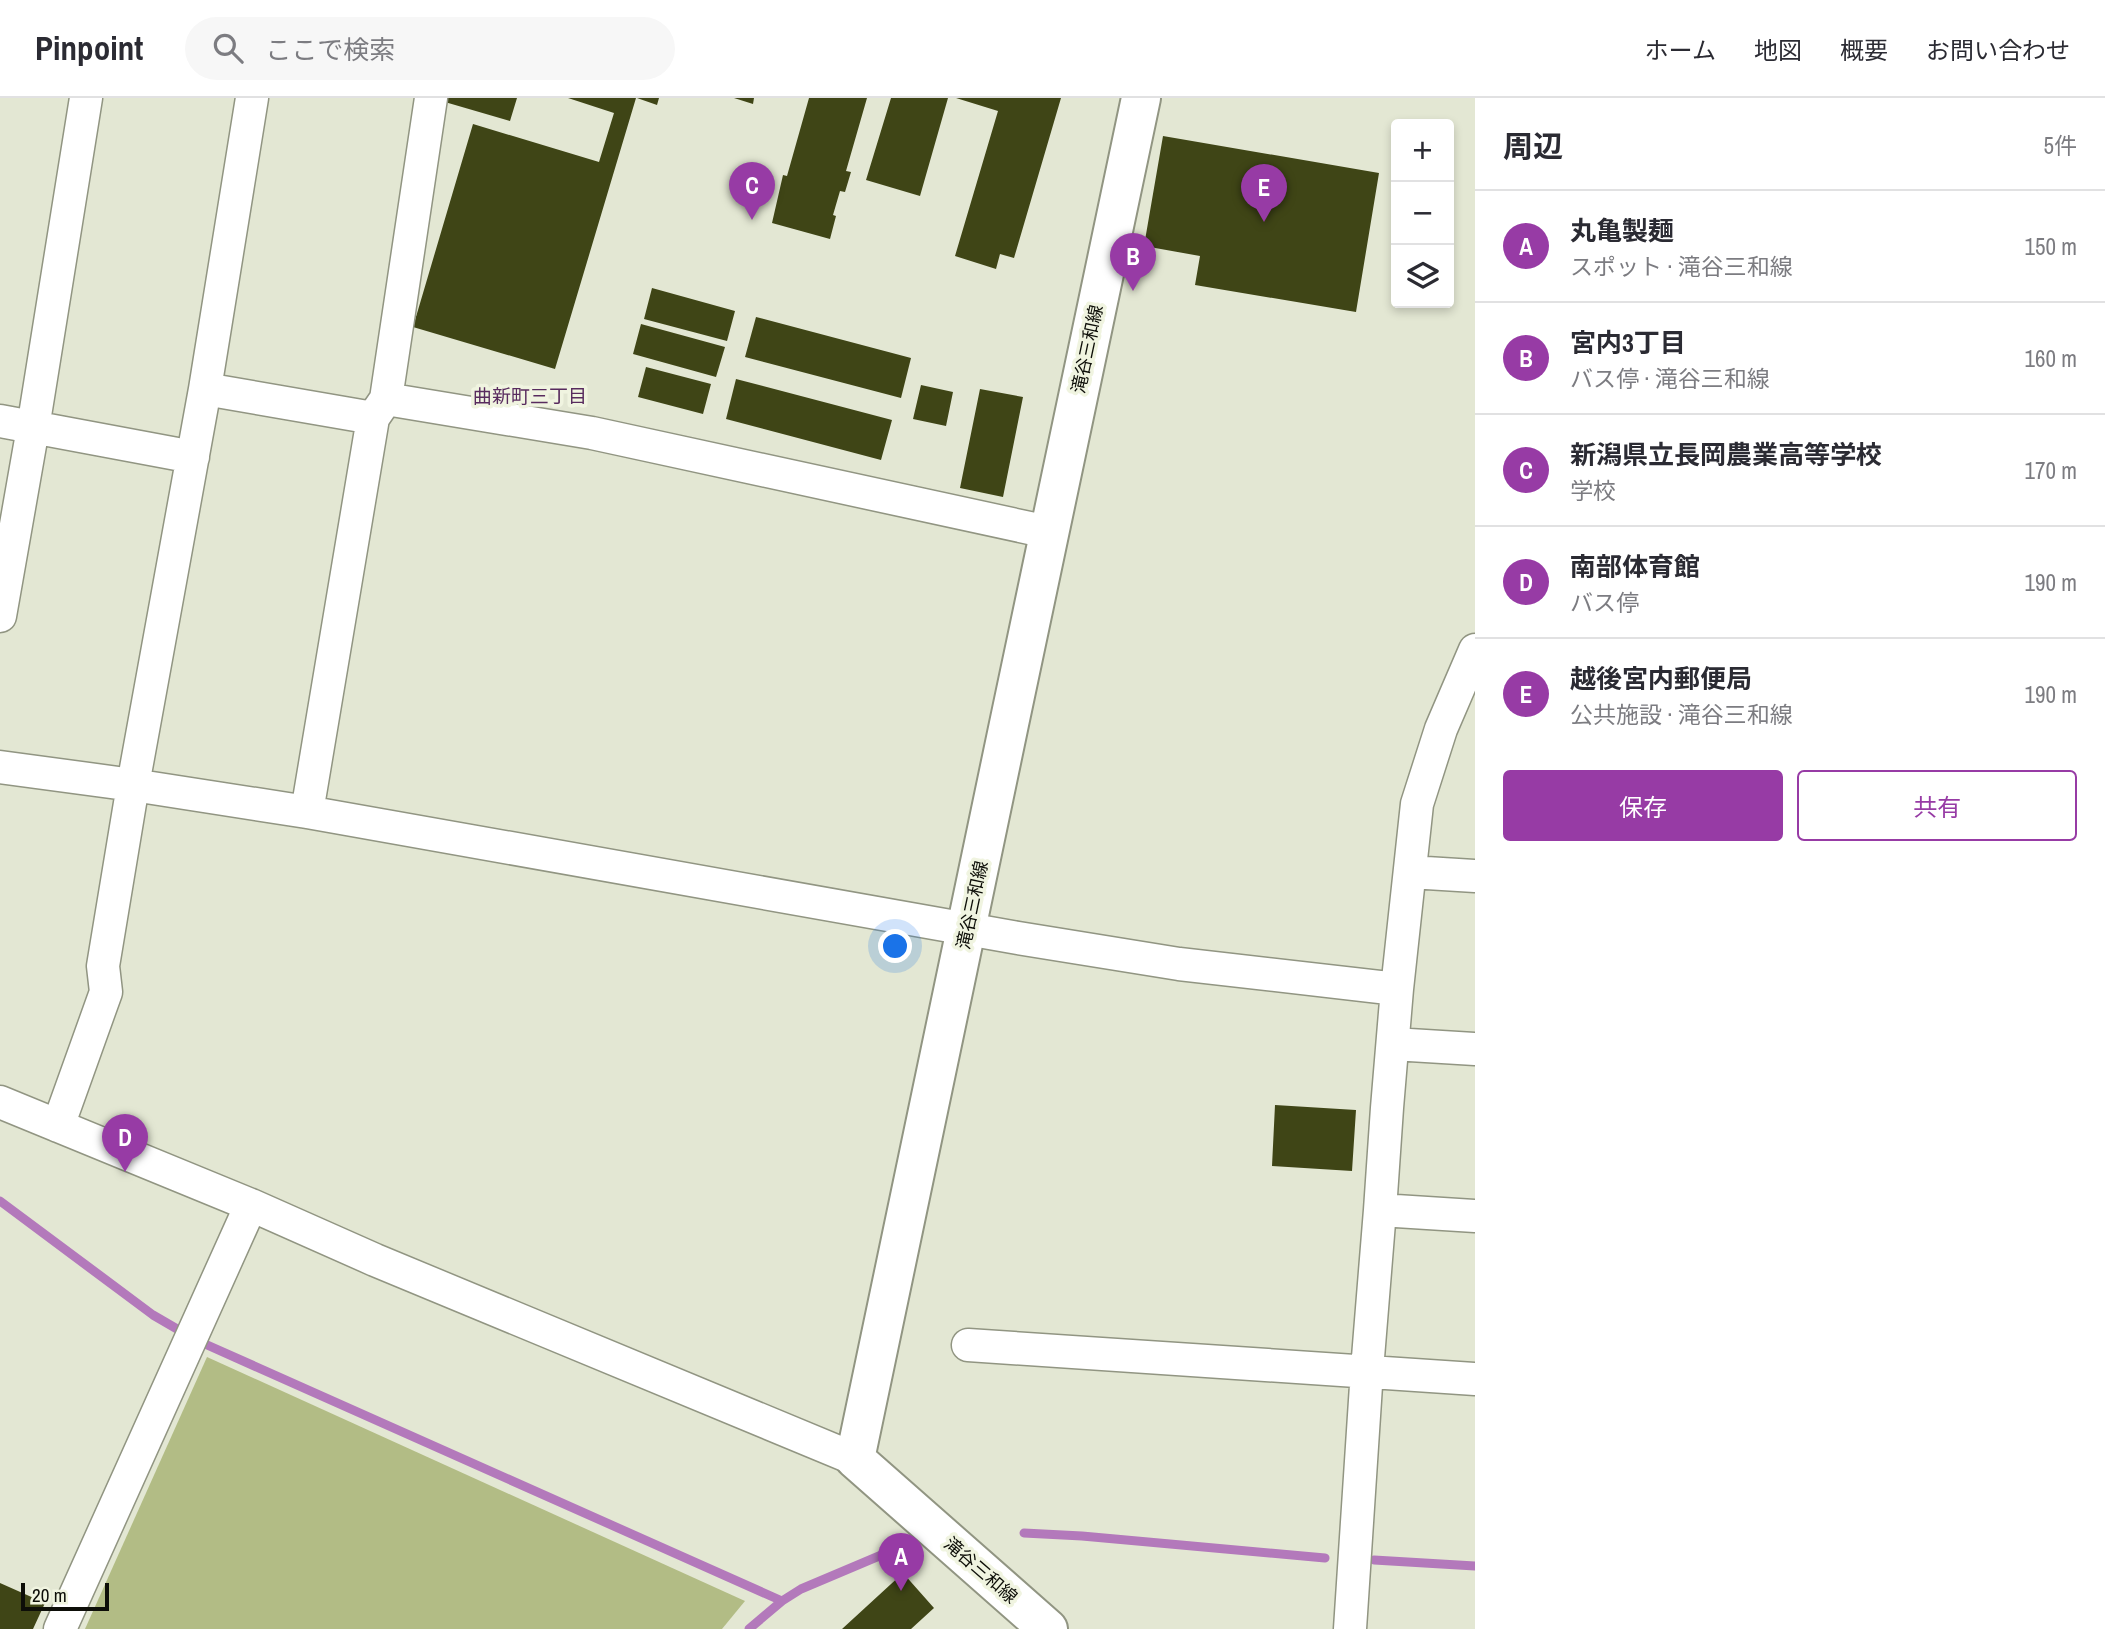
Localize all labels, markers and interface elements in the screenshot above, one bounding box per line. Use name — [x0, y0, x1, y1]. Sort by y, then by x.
search box — [185, 17, 675, 80]
text: Pinpoint — [35, 26, 143, 70]
icon: search — [209, 29, 247, 67]
text: ここで検索 — [265, 32, 395, 67]
text: ホーム — [1645, 34, 1716, 66]
text: 地図 — [1754, 34, 1802, 66]
text: 概要 — [1840, 34, 1888, 66]
text: お問い合わせ — [1926, 34, 2070, 66]
map controls — [1391, 119, 1454, 308]
button: + — [1391, 119, 1454, 182]
text: 周辺 — [1503, 126, 1563, 166]
text: 5件 — [2044, 130, 2077, 161]
pin: C — [729, 162, 775, 220]
pin: E — [1241, 164, 1287, 222]
button: − — [1391, 182, 1454, 245]
text: 丸亀製麺 — [1570, 213, 1674, 248]
text: A — [1519, 231, 1533, 262]
text: 150 m — [2025, 231, 2077, 262]
pin: B — [1110, 233, 1156, 291]
button: layers — [1391, 245, 1454, 308]
text: スポット · 滝谷三和線 — [1570, 251, 1793, 282]
street label: 滝谷三和線 — [1065, 302, 1109, 396]
text: 宮内3丁目 — [1570, 325, 1686, 360]
text: B — [1519, 343, 1533, 374]
text: 160 m — [2025, 343, 2077, 374]
text: バス停 · 滝谷三和線 — [1570, 363, 1770, 394]
district label: 曲新町三丁目 — [473, 383, 587, 409]
text: 新潟県立長岡農業高等学校 — [1570, 437, 1882, 472]
text: C — [1519, 455, 1533, 486]
text: 170 m — [2025, 455, 2077, 486]
text: 学校 — [1570, 475, 1616, 506]
text: 南部体育館 — [1570, 549, 1700, 584]
text: D — [1519, 567, 1533, 598]
text: 190 m — [2025, 567, 2077, 598]
text: バス停 — [1570, 587, 1639, 618]
text: 越後宮内郵便局 — [1570, 661, 1752, 696]
text: E — [1520, 679, 1532, 710]
text: 190 m — [2025, 679, 2077, 710]
text: 公共施設 · 滝谷三和線 — [1570, 699, 1793, 730]
button: 保存 — [1503, 770, 1783, 841]
button: 共有 — [1797, 770, 2077, 841]
street label: 滝谷三和線 — [950, 858, 994, 952]
your location — [878, 929, 912, 963]
pin: D — [102, 1114, 148, 1172]
street label: 滝谷三和線 — [939, 1531, 1023, 1609]
pin: A — [878, 1533, 924, 1591]
scale bar — [21, 1580, 108, 1612]
text: 20 m — [32, 1582, 67, 1608]

